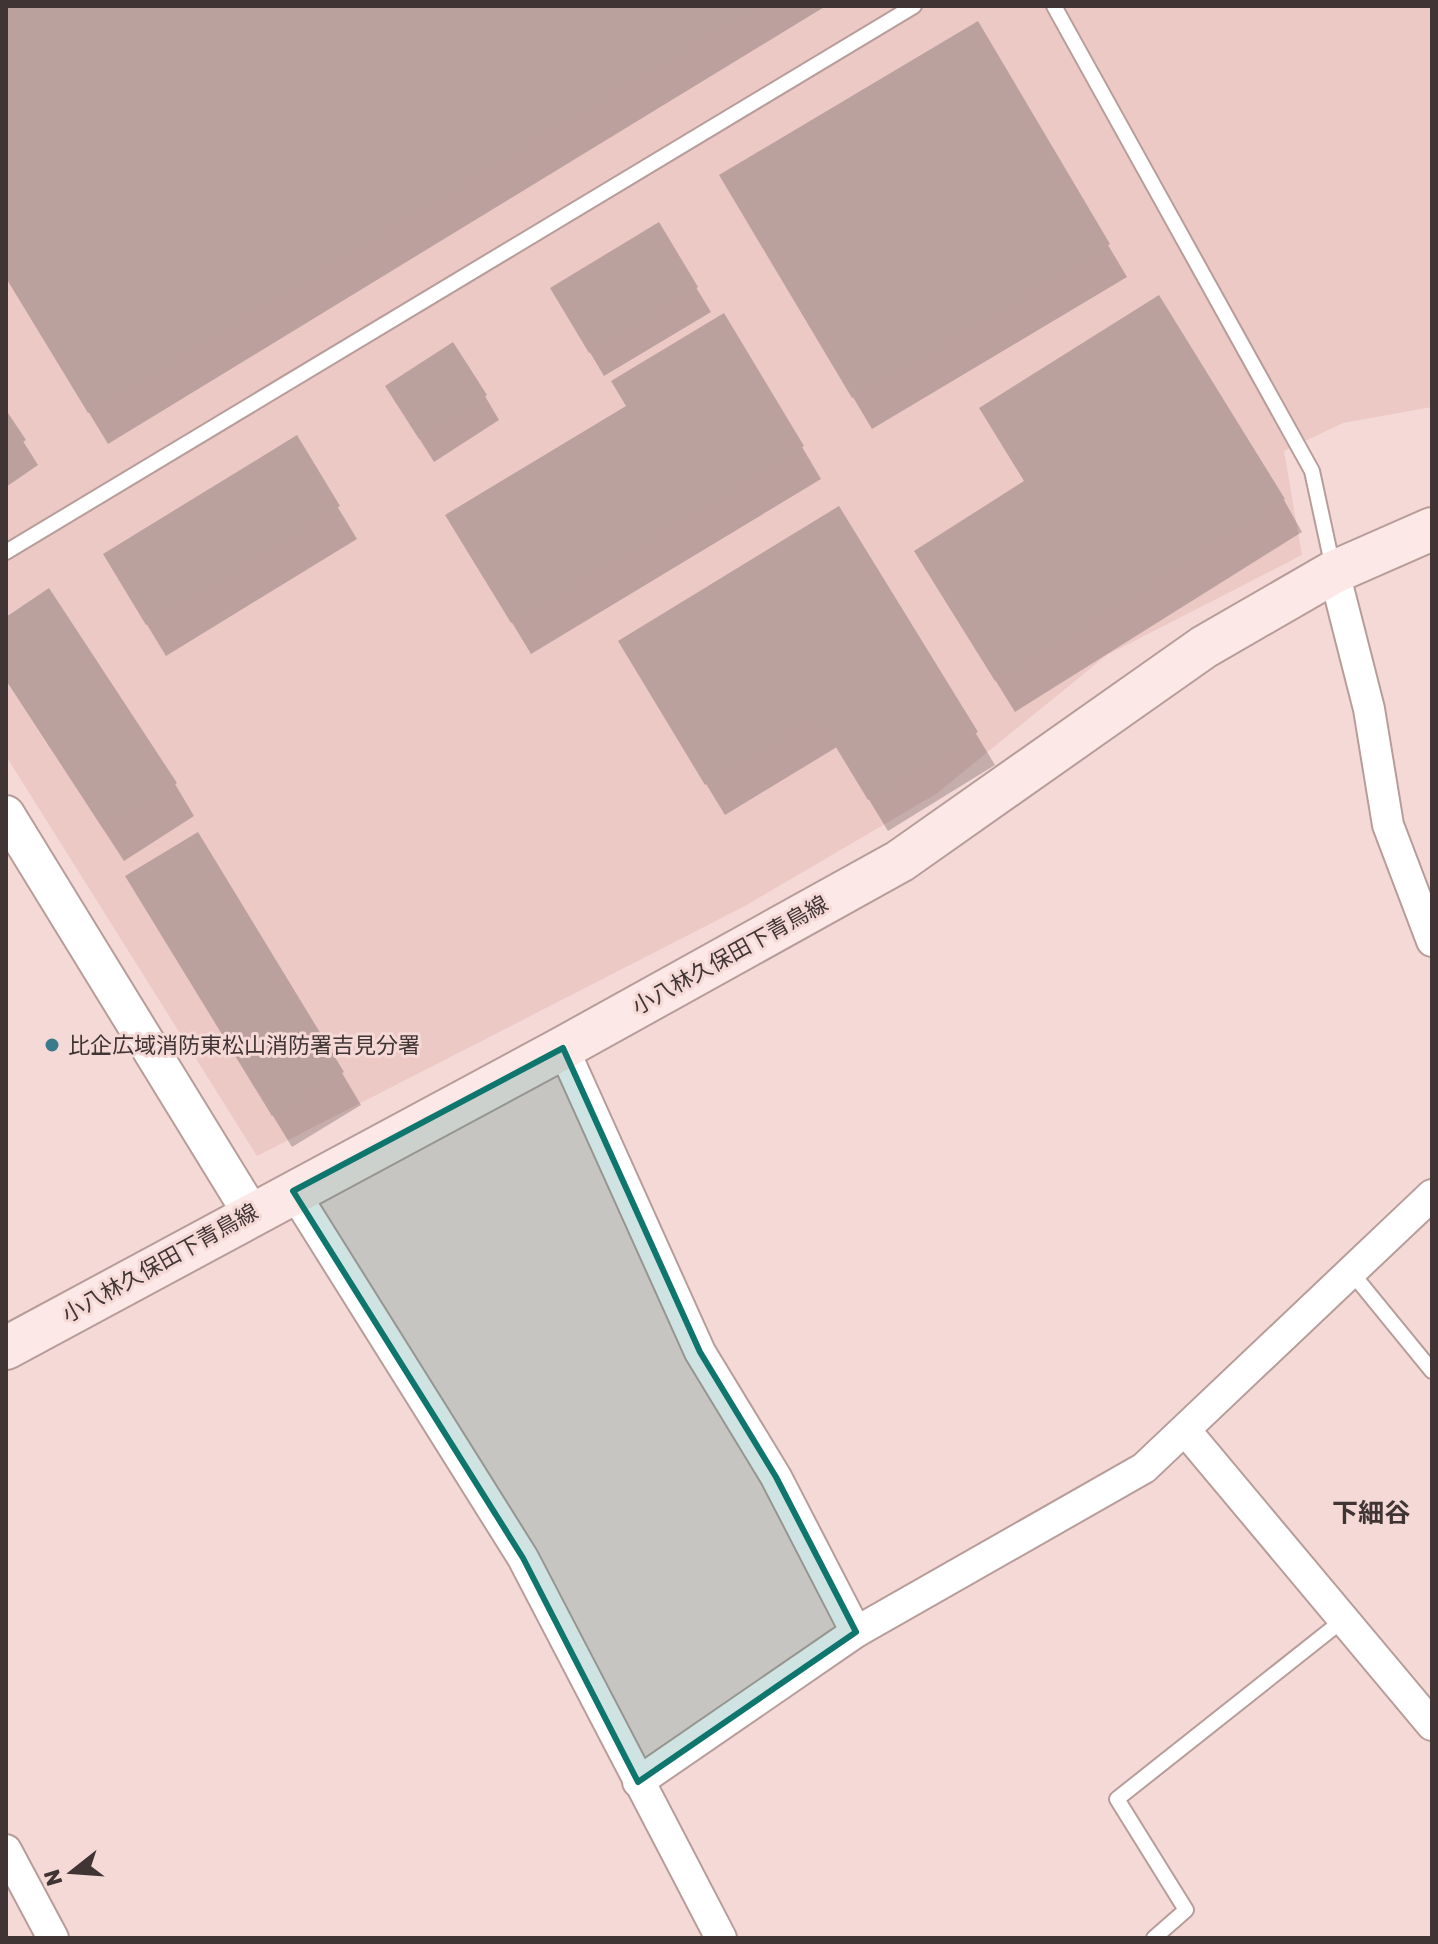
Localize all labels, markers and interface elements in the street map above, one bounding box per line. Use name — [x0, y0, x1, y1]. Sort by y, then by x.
street label: 小八林久保田下青鳥線 — [627, 890, 833, 1020]
place label: 比企広域消防東松山消防署吉見分署 — [68, 1032, 420, 1059]
marker: 比企広域消防東松山消防署吉見分署 — [43, 1036, 61, 1054]
street label: 小八林久保田下青鳥線 — [57, 1198, 263, 1328]
district label: 下細谷 — [1332, 1498, 1410, 1529]
north arrow — [32, 1832, 112, 1912]
text: N — [38, 1866, 69, 1889]

